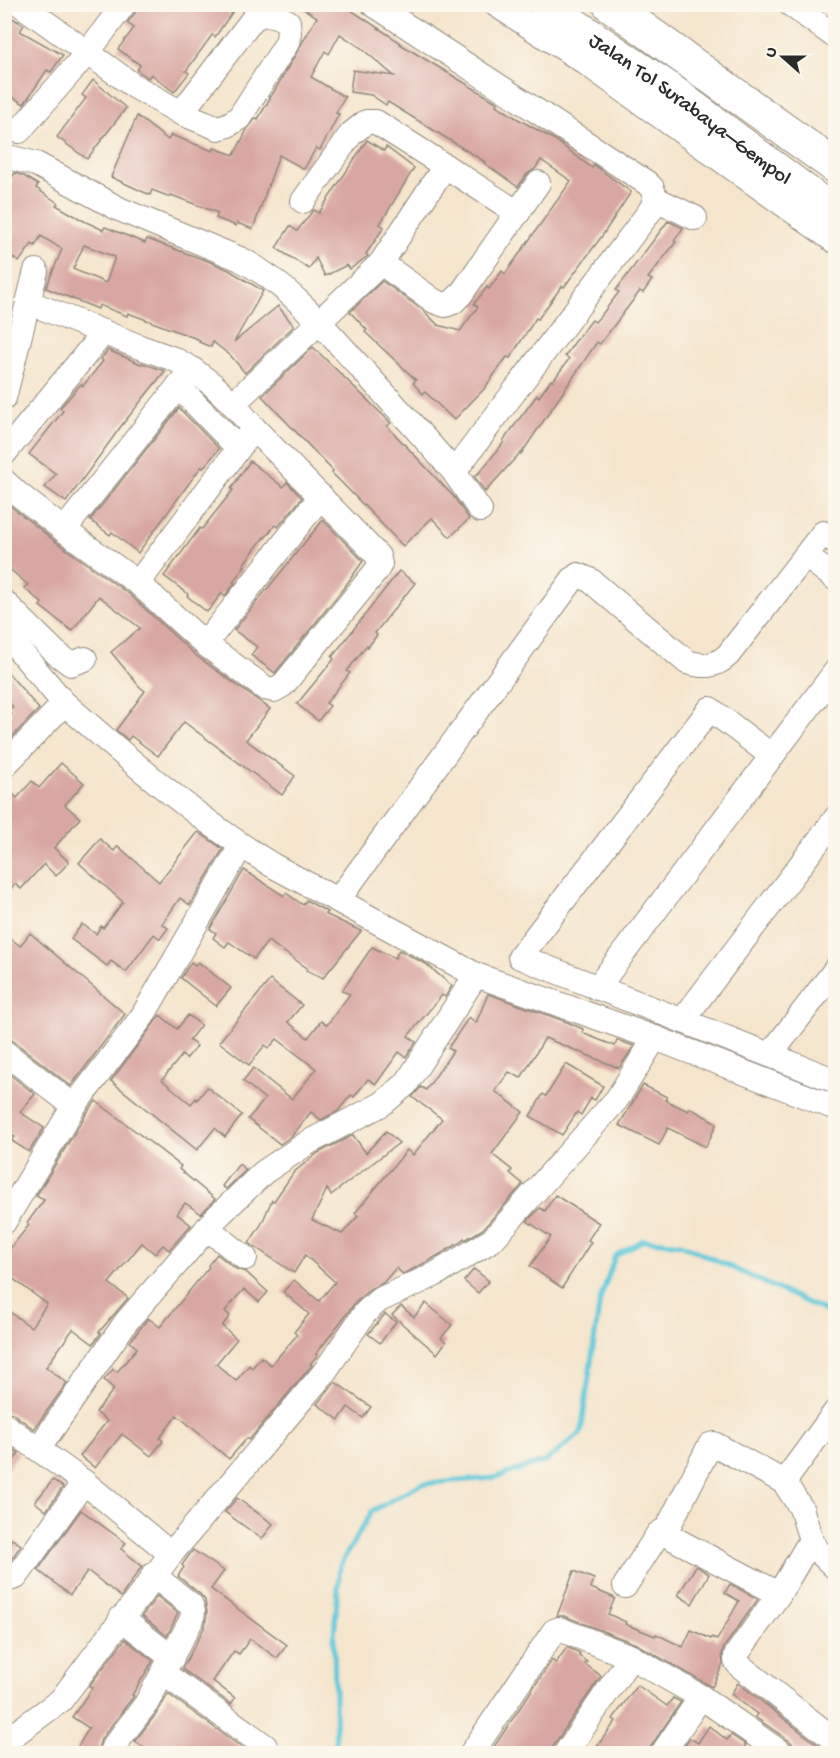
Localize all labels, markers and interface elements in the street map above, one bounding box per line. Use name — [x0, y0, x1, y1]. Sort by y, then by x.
north arrow — [753, 27, 813, 87]
street label: Jalan Tol Surabaya–Gempol — [583, 29, 795, 192]
text: U — [762, 44, 783, 61]

